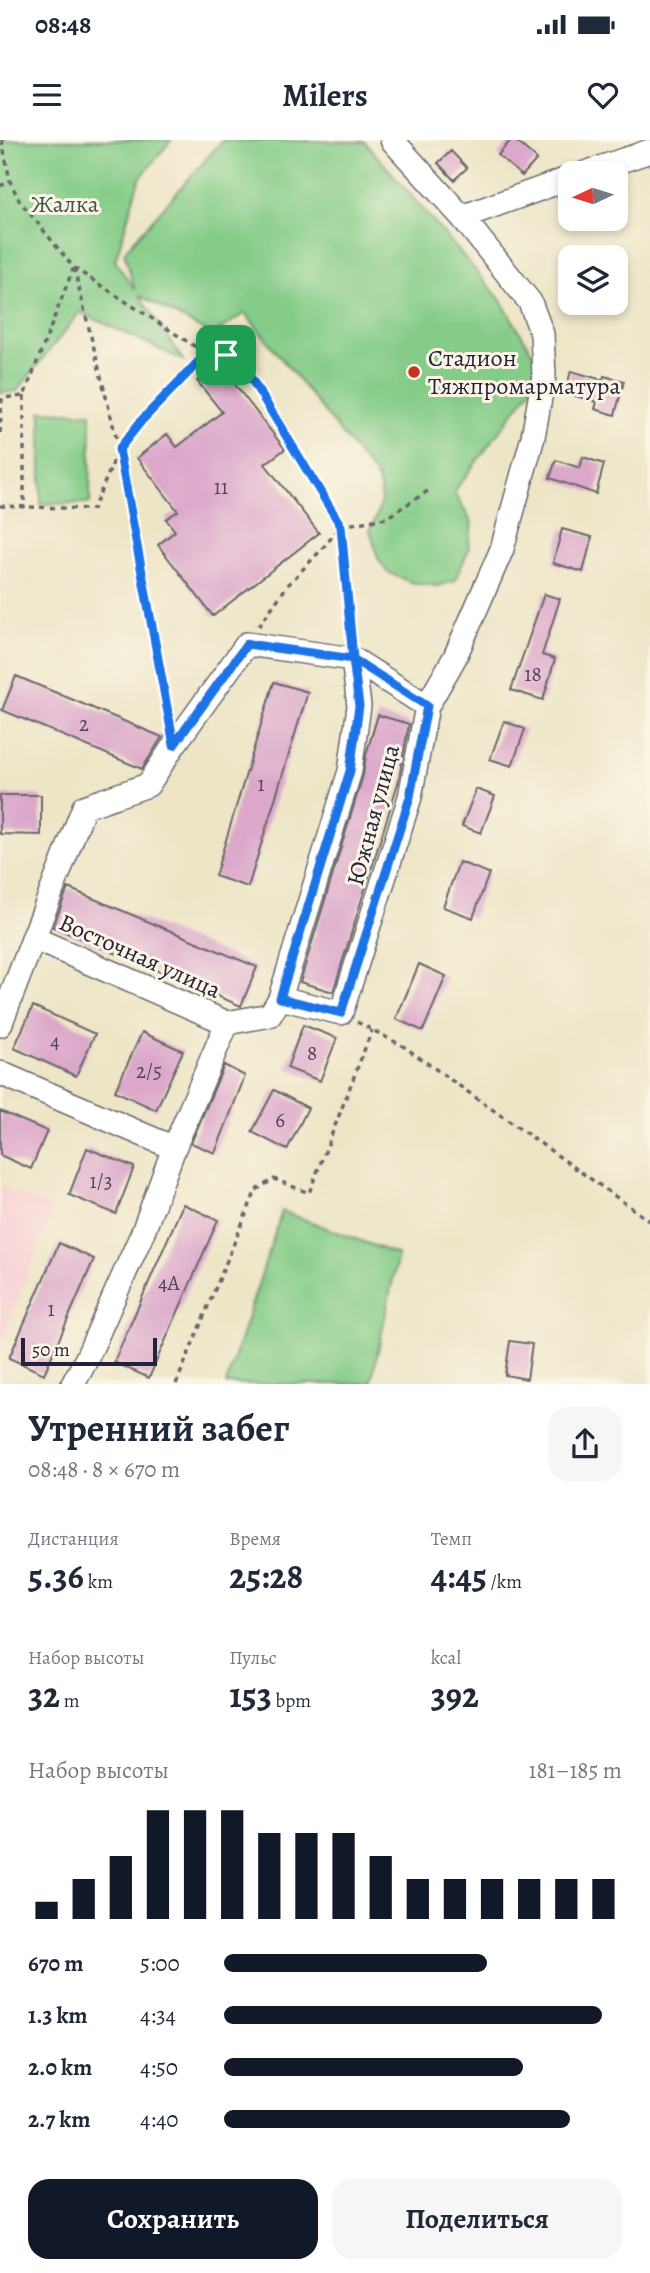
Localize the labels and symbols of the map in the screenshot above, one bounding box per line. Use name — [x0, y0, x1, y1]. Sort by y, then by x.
north arrow — [558, 161, 628, 231]
park label: Жалка — [31, 188, 99, 220]
pin — [196, 325, 256, 385]
place label: Стадион Тяжпромарматура — [428, 342, 621, 402]
marker: Стадион Тяжпромарматура — [406, 364, 422, 380]
house number: 11 — [214, 473, 228, 501]
house number: 18 — [524, 660, 542, 688]
house number: 2 — [79, 710, 89, 738]
street label: Южная улица — [339, 741, 407, 889]
house number: 1 — [257, 770, 265, 798]
street label: Восточная улица — [54, 906, 226, 1006]
house number: 4 — [50, 1027, 60, 1055]
house number: 8 — [307, 1039, 317, 1067]
house number: 2/5 — [136, 1057, 162, 1085]
house number: 6 — [275, 1106, 285, 1134]
house number: 1/3 — [90, 1167, 112, 1195]
house number: 4А — [158, 1269, 181, 1297]
house number: 1 — [47, 1295, 55, 1323]
scale bar — [21, 1335, 158, 1367]

